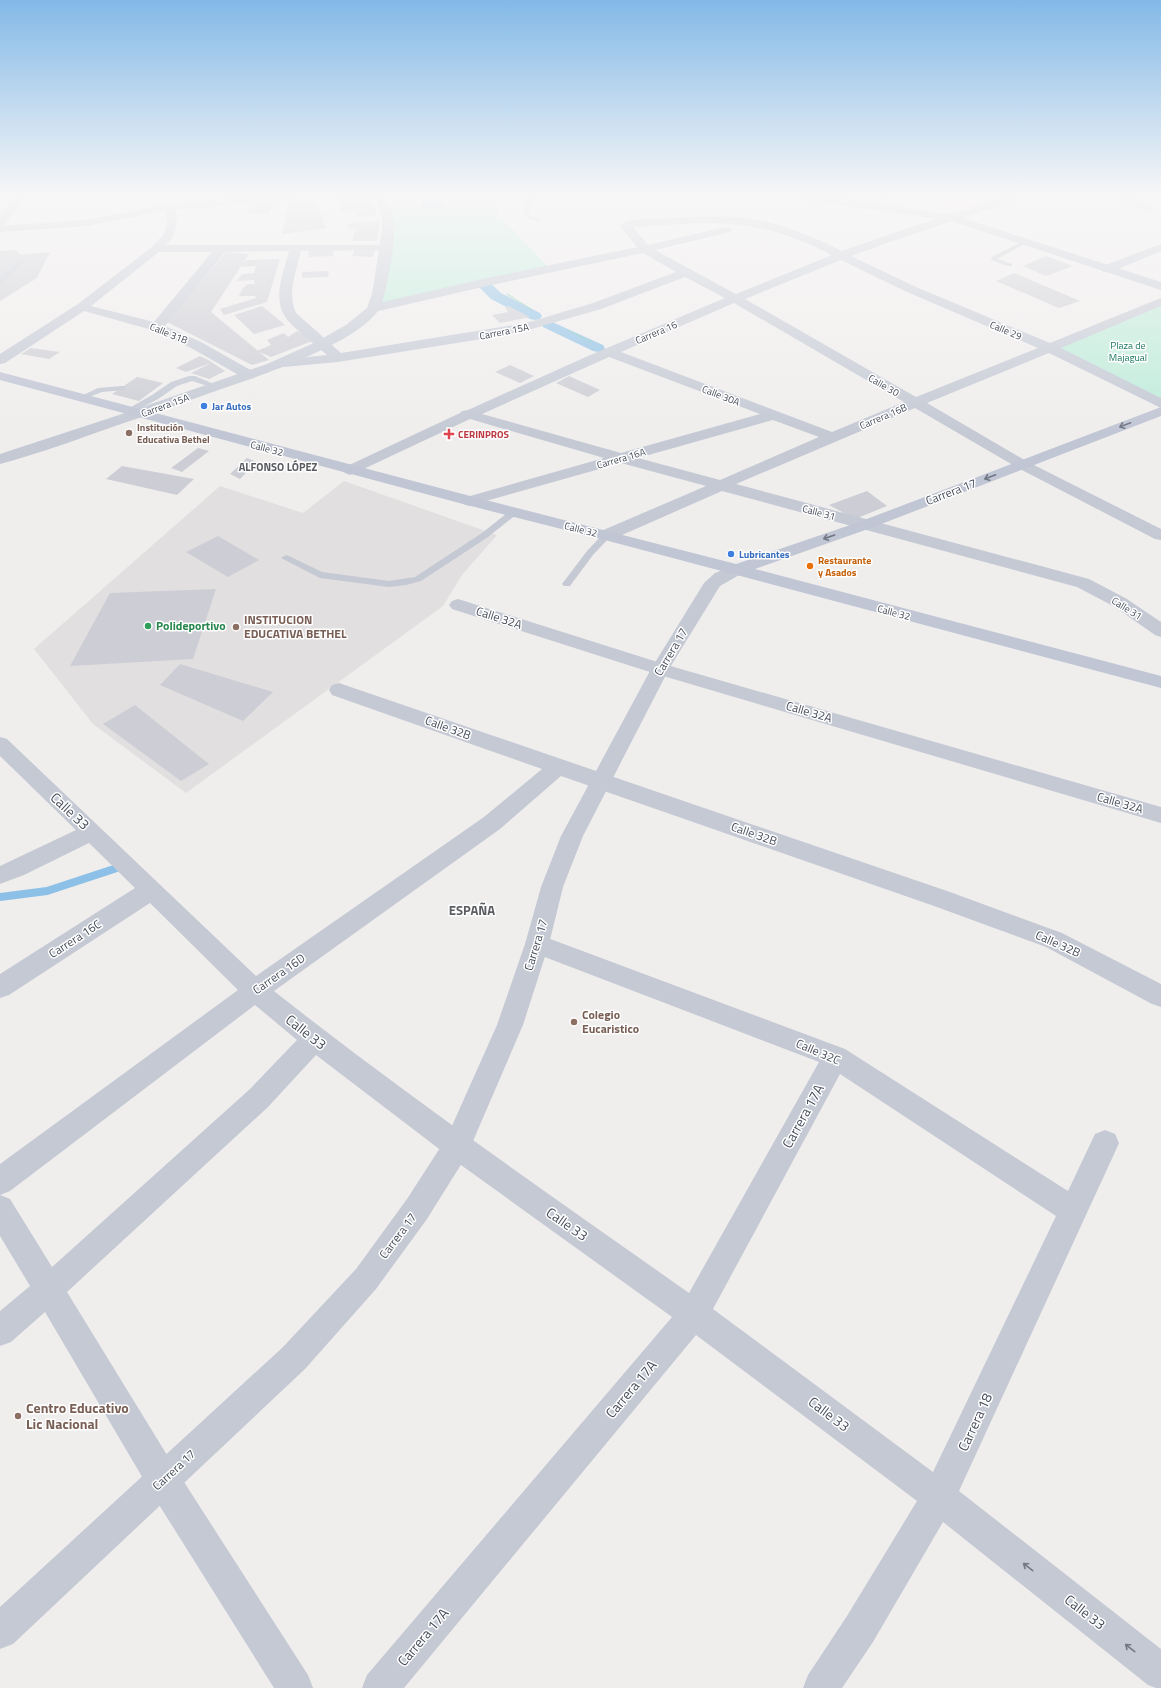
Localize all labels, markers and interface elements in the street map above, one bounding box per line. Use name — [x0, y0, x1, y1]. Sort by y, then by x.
street label: Carrera 16 — [633, 317, 680, 348]
street label: Calle 29 — [987, 317, 1025, 344]
street label: Calle 31B — [148, 319, 190, 348]
street label: Carrera 15A — [478, 319, 530, 344]
park label: Plaza de Majagual — [1109, 338, 1147, 365]
street label: Calle 30 — [865, 371, 902, 401]
street label: Calle 30A — [700, 381, 742, 410]
street label: Carrera 15A — [139, 390, 191, 421]
place label: Jar Autos — [212, 399, 252, 414]
street label: Carrera 16B — [857, 400, 909, 433]
marker: Jar Autos — [199, 401, 209, 411]
place label: Institución Educativa Bethel — [137, 420, 210, 447]
one-way arrow — [1119, 422, 1131, 430]
place label: CERINPROS — [458, 427, 510, 442]
marker: Institución Educativa Bethel — [124, 428, 134, 438]
marker: CERINPROS — [443, 428, 455, 440]
street label: Calle 32 — [249, 437, 285, 460]
street label: Carrera 16A — [595, 444, 647, 473]
district label: ALFONSO LÓPEZ — [239, 459, 318, 475]
street label: Carrera 17 — [923, 473, 979, 510]
one-way arrow — [985, 473, 997, 481]
street label: Calle 31 — [801, 501, 837, 524]
street label: Calle 32 — [563, 518, 599, 541]
one-way arrow — [823, 534, 836, 541]
place label: Lubricantes — [739, 547, 790, 562]
marker: Lubricantes — [726, 549, 736, 559]
place label: Restaurante y Asados — [818, 553, 871, 580]
marker: Restaurante y Asados — [805, 561, 815, 571]
street label: Calle 31 — [1109, 593, 1145, 624]
street label: Calle 32A — [474, 601, 525, 634]
street label: Calle 32 — [876, 601, 912, 624]
place label: INSTITUCION EDUCATIVA BETHEL — [244, 610, 347, 643]
place label: Polideportivo — [156, 616, 226, 635]
marker: Polideportivo — [143, 621, 153, 631]
marker: INSTITUCION EDUCATIVA BETHEL — [231, 622, 241, 632]
street label: Carrera 17 — [649, 624, 692, 679]
street label: Calle 32A — [784, 696, 835, 727]
street label: Calle 32B — [423, 710, 474, 745]
street label: Calle 33 — [46, 787, 95, 834]
street label: Calle 32A — [1095, 787, 1146, 818]
street label: Calle 32B — [729, 817, 780, 850]
district label: ESPAÑA — [449, 900, 495, 920]
street label: Carrera 16C — [45, 914, 105, 963]
street label: Carrera 17 — [519, 917, 552, 973]
street label: Calle 32B — [1033, 925, 1084, 962]
street label: Carrera 16D — [248, 948, 309, 999]
place label: Colegio Eucaristico — [582, 1005, 639, 1038]
street label: Calle 33 — [281, 1009, 331, 1054]
marker: Colegio Eucaristico — [569, 1017, 579, 1027]
street label: Calle 32C — [793, 1034, 844, 1070]
street label: Carrera 17A — [776, 1079, 829, 1152]
street label: Calle 33 — [542, 1202, 593, 1246]
street label: Carrera 17 — [374, 1209, 421, 1263]
street label: Carrera 17A — [600, 1355, 662, 1422]
street label: Carrera 18 — [952, 1389, 997, 1454]
street label: Calle 33 — [804, 1391, 854, 1436]
place label: Centro Educativo Lic Nacional — [26, 1397, 129, 1434]
marker: Centro Educativo Lic Nacional — [13, 1411, 23, 1421]
street label: Carrera 17 — [148, 1445, 200, 1495]
one-way arrow — [1023, 1563, 1034, 1572]
street label: Calle 33 — [1060, 1589, 1110, 1634]
street label: Carrera 17A — [392, 1603, 454, 1670]
one-way arrow — [1125, 1644, 1136, 1652]

